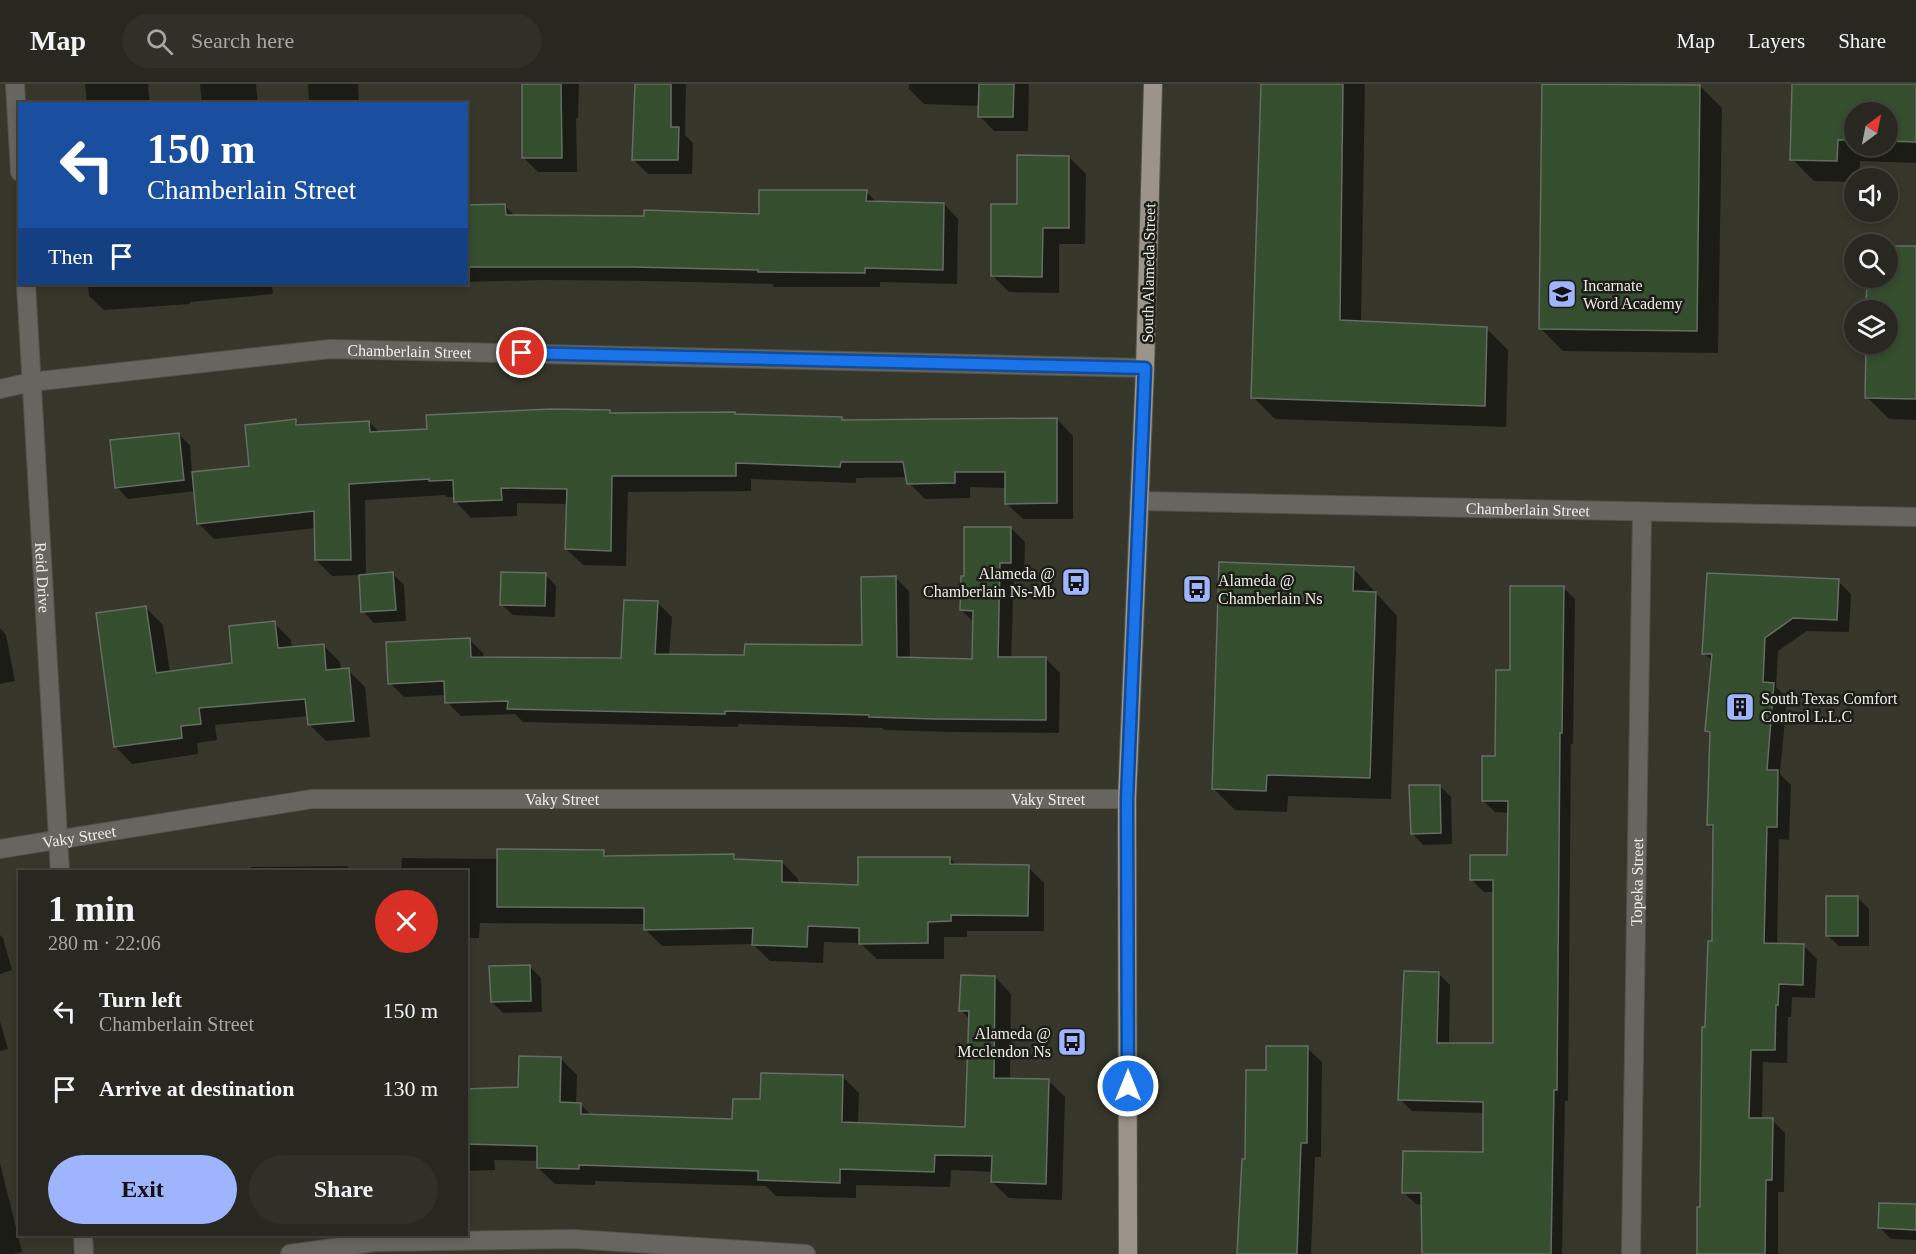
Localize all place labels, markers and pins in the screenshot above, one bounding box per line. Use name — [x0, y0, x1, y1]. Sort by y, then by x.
place label: Incarnate Word Academy — [1583, 277, 1683, 313]
school or university icon: Incarnate Word Academy — [1546, 278, 1578, 310]
pin — [496, 327, 547, 378]
place label: Alameda @ Chamberlain Ns-Mb — [923, 565, 1055, 600]
bus stop icon: Alameda @ Chamberlain Ns-Mb — [1060, 566, 1092, 598]
place label: Alameda @ Chamberlain Ns — [1218, 572, 1322, 607]
bus stop icon: Alameda @ Chamberlain Ns — [1181, 573, 1213, 605]
place label: South Texas Comfort Control L.L.C — [1761, 690, 1898, 725]
building icon: South Texas Comfort Control L.L.C — [1724, 691, 1756, 723]
place label: Alameda @ Mcclendon Ns — [957, 1025, 1051, 1060]
bus stop icon: Alameda @ Mcclendon Ns — [1056, 1026, 1088, 1058]

